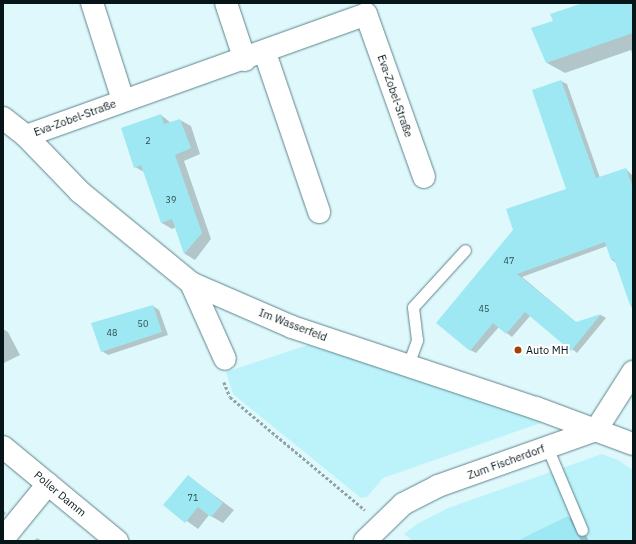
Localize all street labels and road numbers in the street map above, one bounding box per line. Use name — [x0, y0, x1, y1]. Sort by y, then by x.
street label: Eva-Zobel-Straße — [375, 53, 415, 139]
street label: Eva-Zobel-Straße — [32, 97, 118, 139]
street label: Im Wasserfeld — [257, 306, 329, 344]
street label: Zum Fischerdorf — [466, 442, 546, 482]
street label: Poller Damm — [31, 468, 89, 520]

